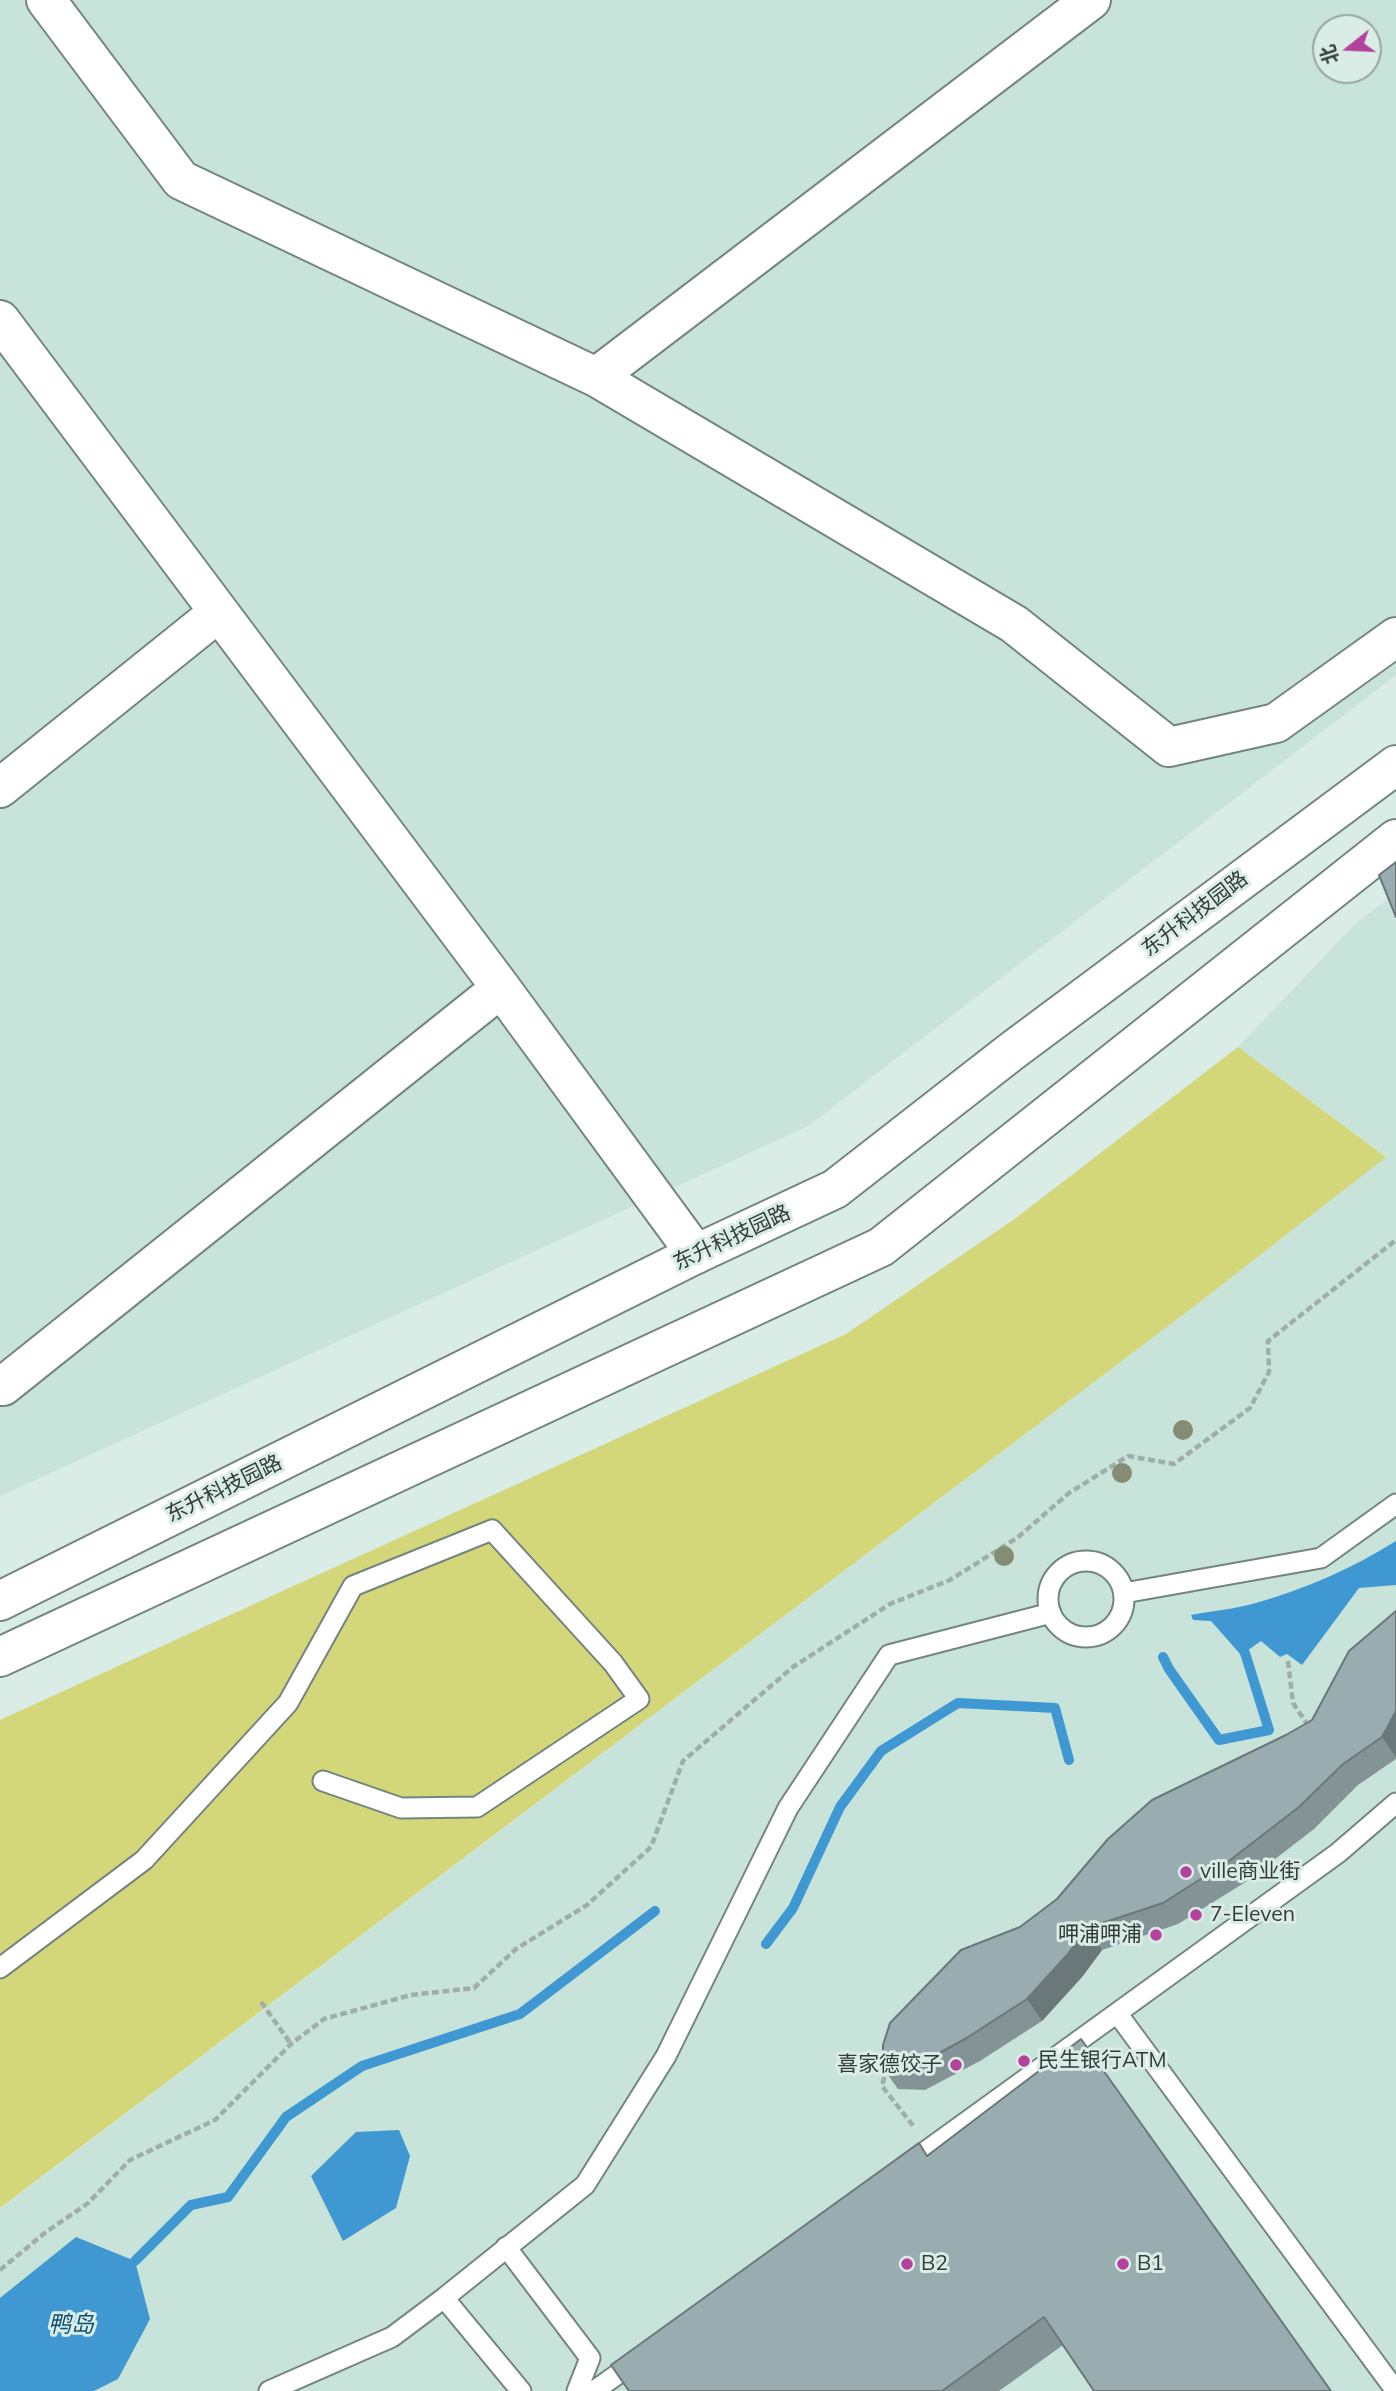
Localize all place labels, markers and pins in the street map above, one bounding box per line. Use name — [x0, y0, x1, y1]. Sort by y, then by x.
place label: ville商业街 — [1200, 1859, 1301, 1885]
marker: ville商业街 — [1178, 1864, 1194, 1880]
place label: 7-Eleven — [1210, 1902, 1295, 1928]
marker: 7-Eleven — [1188, 1907, 1204, 1923]
place label: 呷浦呷浦 — [1058, 1922, 1142, 1948]
marker: 呷浦呷浦 — [1148, 1927, 1164, 1943]
place label: 民生银行ATM — [1038, 2048, 1167, 2074]
place label: 喜家德饺子 — [837, 2052, 942, 2078]
marker: 民生银行ATM — [1016, 2053, 1032, 2069]
marker: 喜家德饺子 — [948, 2057, 964, 2073]
place label: B2 — [921, 2251, 948, 2277]
place label: B1 — [1137, 2251, 1164, 2277]
marker: B2 — [899, 2256, 915, 2272]
marker: B1 — [1115, 2256, 1131, 2272]

